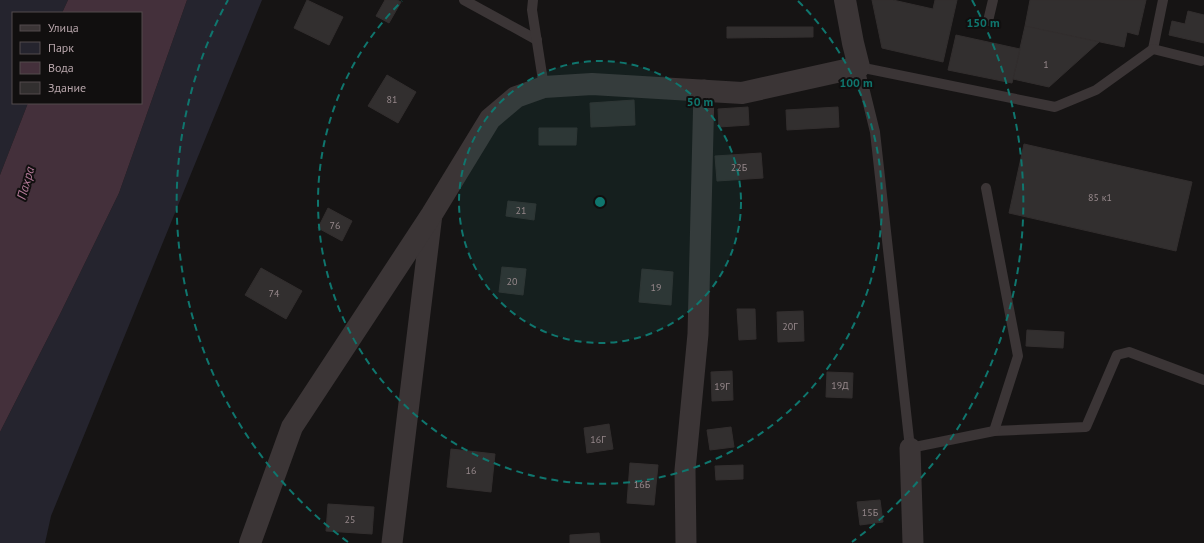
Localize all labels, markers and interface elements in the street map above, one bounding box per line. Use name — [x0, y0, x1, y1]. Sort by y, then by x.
legend — [12, 12, 142, 104]
text: 150 m — [966, 15, 1000, 30]
text: Улица — [48, 20, 79, 35]
text: Парк — [48, 40, 74, 55]
house number: 1 — [1043, 58, 1049, 71]
text: Вода — [48, 60, 74, 75]
text: 100 m — [839, 75, 873, 90]
text: Здание — [48, 80, 86, 95]
house number: 81 — [387, 93, 397, 106]
text: 50 m — [687, 94, 713, 109]
house number: 22Б — [731, 161, 748, 174]
water label: Пахра — [13, 164, 38, 202]
house number: 85 к1 — [1088, 191, 1112, 204]
centre of rings — [593, 195, 607, 209]
house number: 21 — [516, 204, 526, 217]
house number: 76 — [330, 219, 340, 232]
house number: 20 — [507, 275, 518, 288]
house number: 19 — [651, 281, 661, 294]
house number: 74 — [269, 287, 280, 300]
house number: 20Г — [782, 320, 798, 333]
house number: 19Д — [831, 379, 849, 392]
house number: 19Г — [714, 380, 730, 393]
house number: 16Г — [590, 433, 606, 446]
house number: 16 — [466, 464, 476, 477]
house number: 16Б — [634, 478, 651, 491]
house number: 15Б — [862, 506, 879, 519]
house number: 25 — [345, 513, 355, 526]

